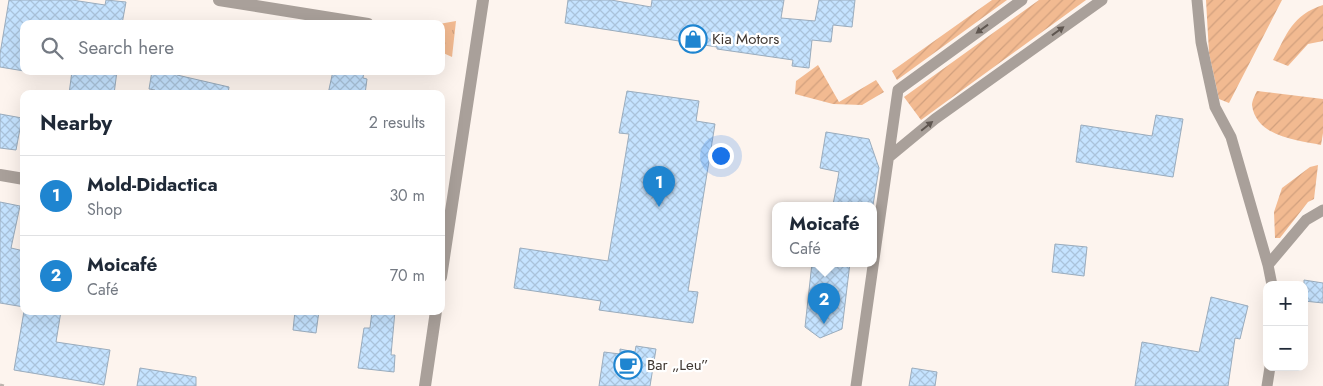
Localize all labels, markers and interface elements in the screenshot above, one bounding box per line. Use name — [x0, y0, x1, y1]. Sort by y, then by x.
search box — [20, 20, 445, 75]
shop icon: Kia Motors — [678, 24, 708, 54]
one-way arrow — [975, 24, 989, 34]
one-way arrow — [1051, 26, 1065, 36]
place label: Kia Motors — [712, 28, 779, 50]
icon: search — [38, 34, 66, 62]
text: Search here — [78, 34, 174, 61]
text: Nearby — [40, 108, 112, 138]
text: 2 results — [369, 111, 425, 134]
one-way arrow — [920, 121, 933, 132]
your location — [708, 143, 734, 169]
pin: 1 — [643, 166, 675, 207]
text: Mold-Didactica — [87, 171, 218, 198]
text: 1 — [52, 184, 60, 207]
text: 30 m — [389, 184, 425, 207]
text: Shop — [87, 198, 122, 221]
popup — [772, 202, 877, 267]
text: Moicafé — [789, 210, 860, 237]
text: Café — [789, 237, 821, 260]
text: Moicafé — [87, 251, 157, 278]
text: 2 — [51, 264, 61, 287]
text: 70 m — [390, 264, 425, 287]
text: Café — [87, 278, 118, 301]
map controls — [1263, 281, 1308, 371]
button: + — [1263, 281, 1308, 326]
pin: 2 — [808, 283, 840, 324]
button: − — [1263, 326, 1308, 371]
cafe icon: Bar „Leu” — [613, 350, 643, 380]
place label: Bar „Leu” — [647, 354, 708, 376]

